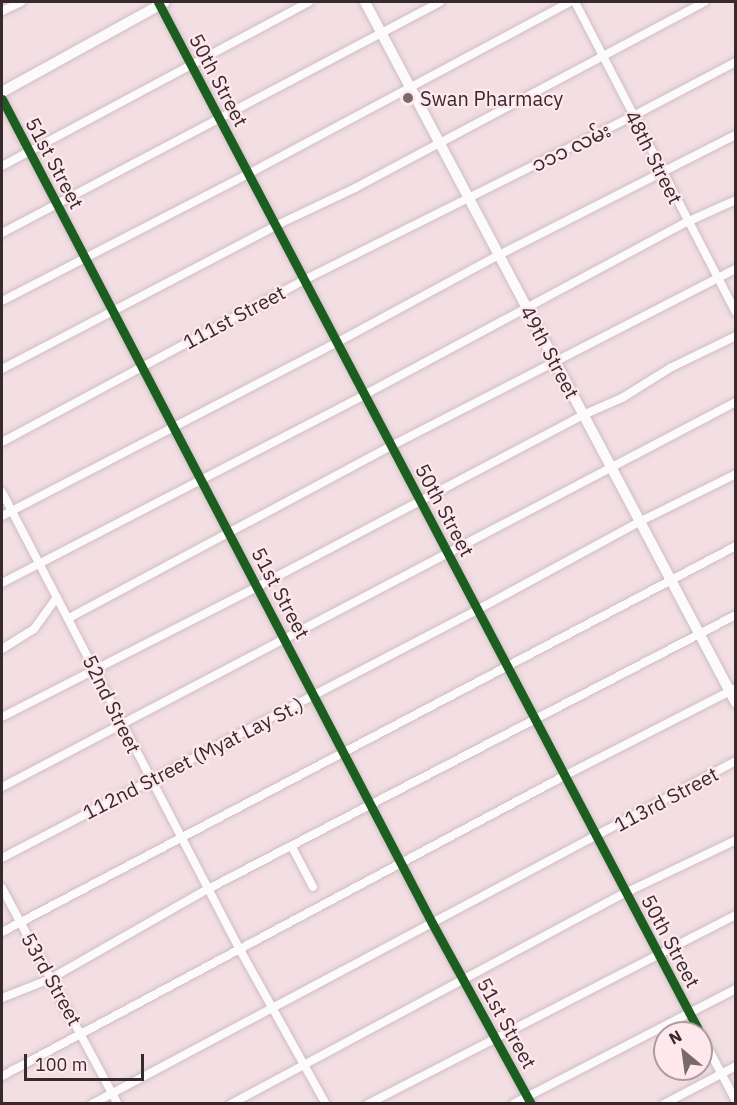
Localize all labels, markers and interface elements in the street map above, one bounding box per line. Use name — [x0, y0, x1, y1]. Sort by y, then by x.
street label: 50th Street — [184, 29, 254, 131]
place label: Swan Pharmacy — [420, 86, 563, 110]
marker: Swan Pharmacy — [401, 91, 415, 105]
street label: 48th Street — [620, 106, 688, 208]
street label: 51st Street — [21, 113, 89, 213]
street label: ၁၁၁ လမ်း — [528, 118, 614, 176]
street label: 111st Street — [179, 280, 289, 354]
street label: 49th Street — [515, 301, 585, 403]
street label: 50th Street — [410, 459, 480, 561]
street label: 51st Street — [247, 543, 315, 643]
street label: 52nd Street — [78, 651, 146, 757]
street label: 112nd Street (Myat Lay St.) — [79, 692, 307, 824]
street label: 113rd Street — [610, 762, 722, 836]
street label: 50th Street — [636, 890, 706, 992]
street label: 53rd Street — [17, 928, 87, 1030]
street label: 51st Street — [472, 973, 542, 1073]
north arrow — [653, 1021, 713, 1081]
text: N — [665, 1025, 685, 1049]
scale bar — [27, 1042, 147, 1080]
text: 100 m — [35, 1053, 87, 1076]

